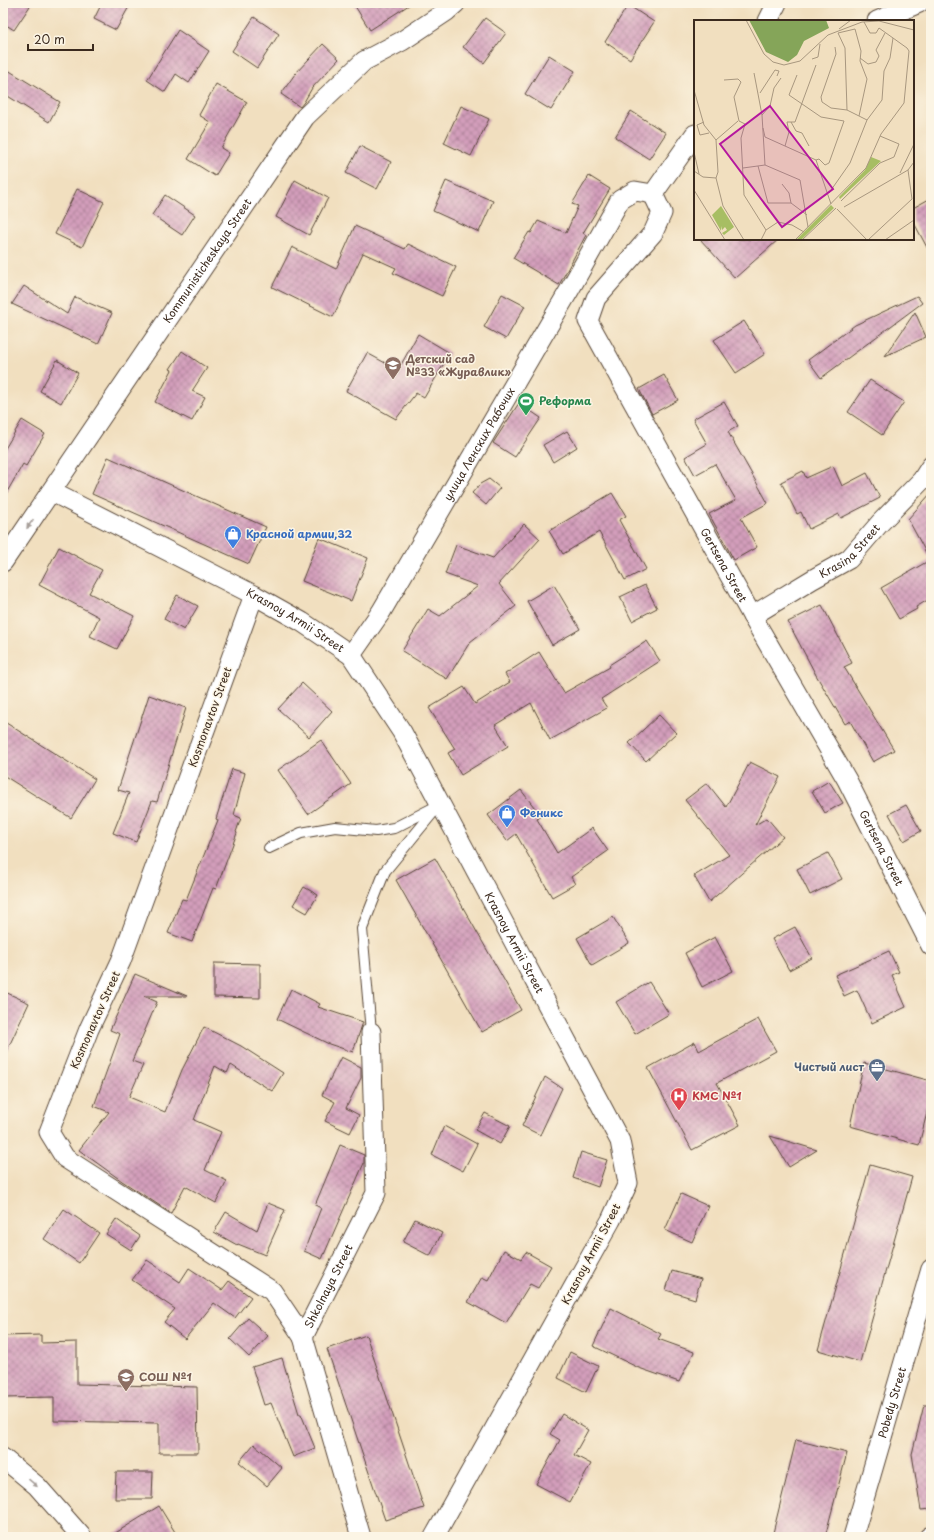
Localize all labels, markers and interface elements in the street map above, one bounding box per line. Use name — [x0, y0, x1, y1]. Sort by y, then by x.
inset map — [694, 20, 914, 240]
scale bar — [28, 26, 93, 52]
text: 20 m — [34, 30, 65, 48]
street label: Kommunisticheskaya Street — [159, 194, 256, 326]
place label: Детский сад №33 «Журавлик» — [405, 350, 511, 380]
school or university icon: Детский сад №33 «Журавлик» — [383, 355, 403, 380]
street label: улица Ленских Рабочих — [439, 384, 519, 504]
sports icon: Реформа — [516, 391, 536, 416]
place label: Реформа — [539, 392, 592, 409]
one-way arrow — [26, 518, 34, 529]
street label: Krasina Street — [816, 519, 884, 582]
shop icon: Красной армии,32 — [223, 524, 243, 549]
street label: Gertsena Street — [697, 524, 752, 606]
place label: Красной армии,32 — [246, 525, 352, 542]
street label: Krasnoy Armii Street — [243, 583, 348, 656]
street label: Kosmonavtov Street — [184, 664, 236, 769]
shop icon: Феникс — [497, 803, 517, 828]
place label: Феникс — [520, 804, 563, 821]
street label: Gertsena Street — [856, 807, 908, 889]
street label: Krasnoy Armii Street — [481, 889, 549, 996]
street label: Kosmonavtov Street — [65, 968, 124, 1071]
office icon: Чистый лист — [867, 1057, 887, 1082]
place label: Чистый лист — [794, 1058, 864, 1075]
hospital icon: KMC №1 — [669, 1086, 689, 1111]
place label: KMC №1 — [692, 1087, 742, 1104]
street label: Krasnoy Armii Street — [557, 1200, 625, 1307]
street label: Shkolnaya Street — [300, 1241, 357, 1331]
street label: Pobedy Street — [873, 1364, 910, 1440]
school or university icon: СОШ №1 — [116, 1367, 136, 1392]
place label: СОШ №1 — [139, 1368, 192, 1385]
one-way arrow — [28, 1479, 38, 1488]

